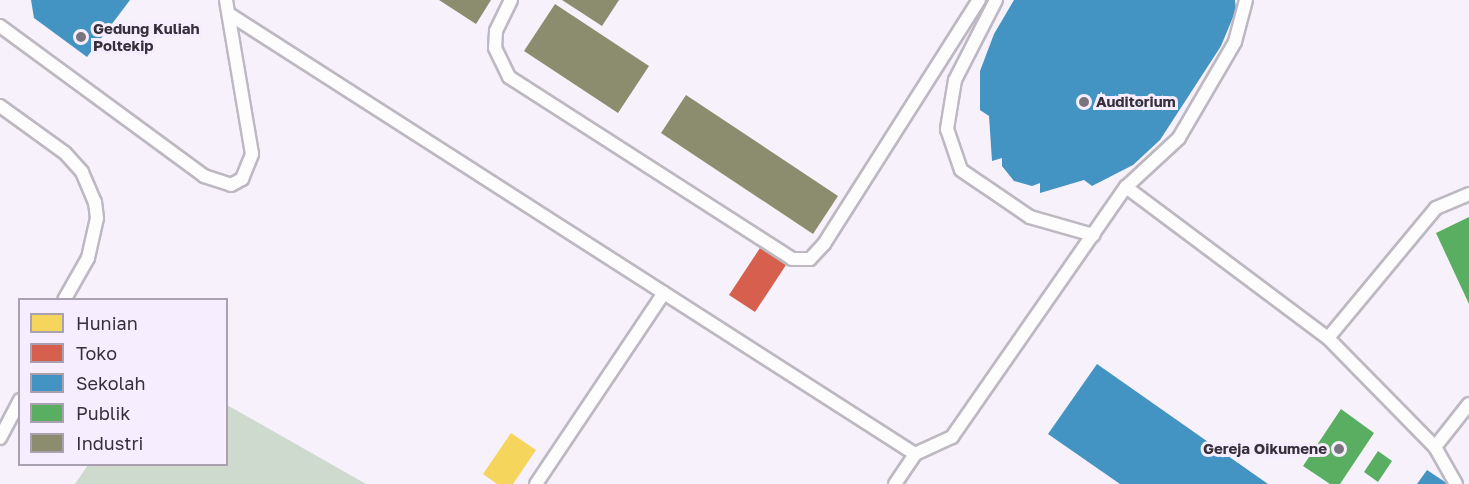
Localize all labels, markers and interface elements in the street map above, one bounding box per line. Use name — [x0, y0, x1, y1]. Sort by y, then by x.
place label: Gedung Kuliah Poltekip — [93, 19, 200, 54]
marker: Gedung Kuliah Poltekip — [74, 30, 88, 44]
place label: Auditorium — [1096, 93, 1176, 111]
marker: Auditorium — [1077, 95, 1091, 109]
legend — [18, 298, 228, 466]
text: Hunian — [76, 312, 138, 334]
text: Toko — [76, 342, 117, 364]
text: Sekolah — [76, 372, 146, 394]
text: Publik — [76, 402, 131, 424]
text: Industri — [76, 432, 143, 454]
place label: Gereja Oikumene — [1203, 440, 1327, 458]
marker: Gereja Oikumene — [1332, 442, 1346, 456]

